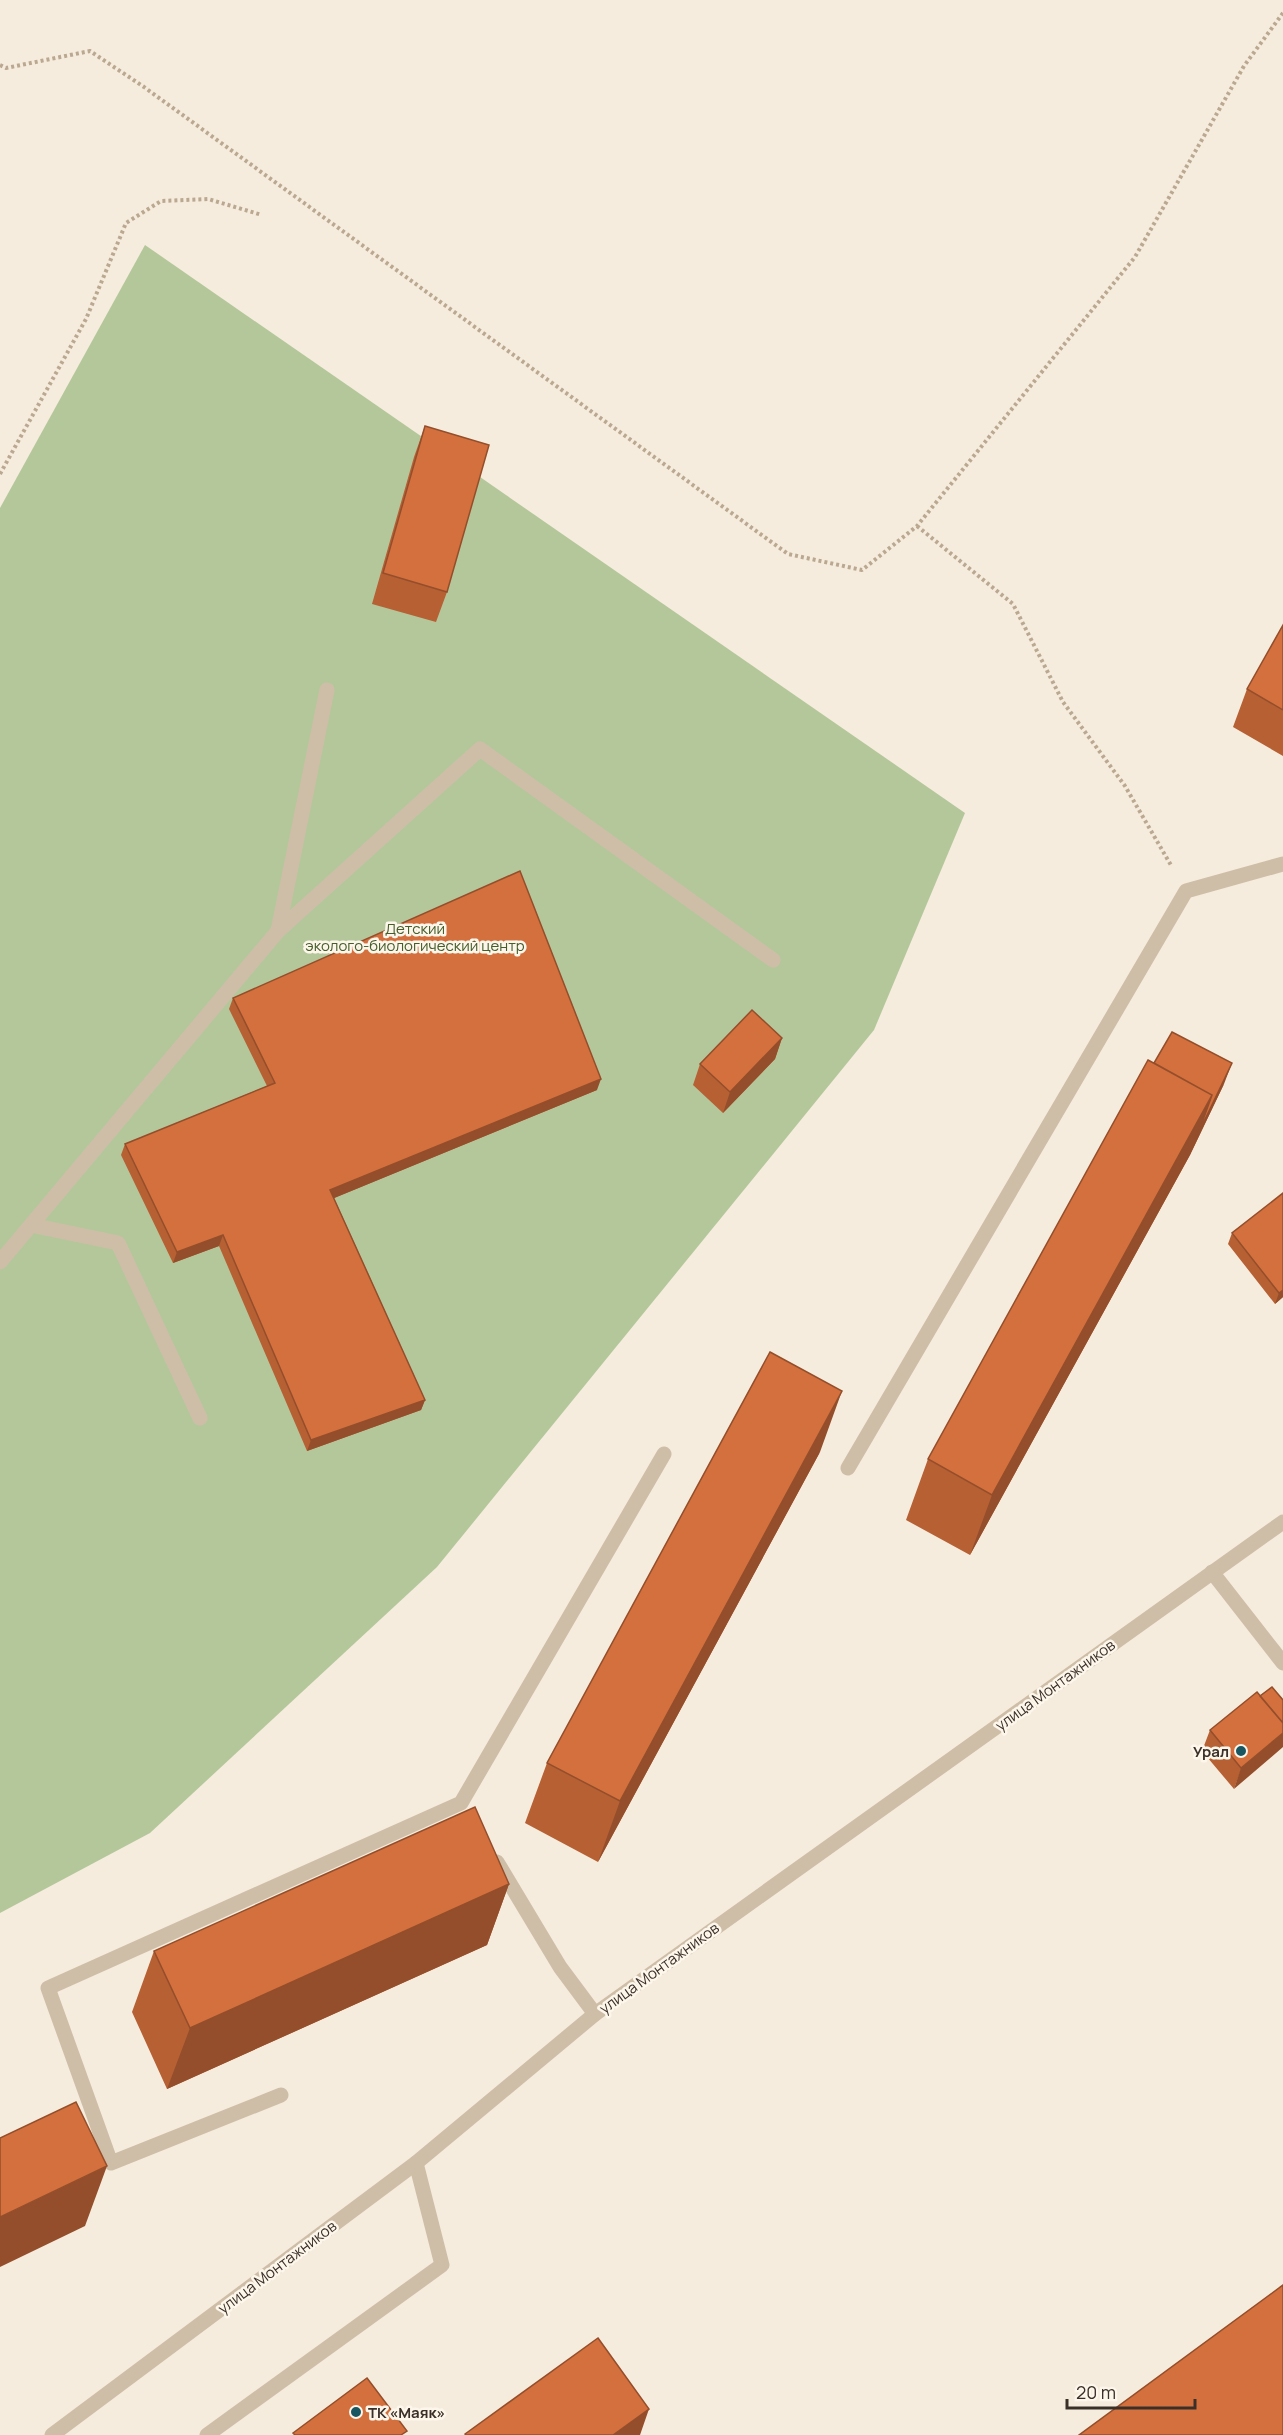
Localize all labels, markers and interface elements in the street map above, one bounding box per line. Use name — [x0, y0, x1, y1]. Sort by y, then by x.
park label: Детский эколого-биологический центр — [305, 918, 525, 956]
street label: улица Монтажников — [991, 1634, 1119, 1736]
place label: Урал — [1193, 1741, 1229, 1762]
marker: Урал — [1234, 1744, 1248, 1758]
street label: улица Монтажников — [595, 1917, 723, 2019]
street label: улица Монтажников — [213, 2215, 341, 2319]
scale bar — [1067, 2372, 1194, 2410]
text: 20 m — [1076, 2380, 1116, 2404]
place label: ТК «Маяк» — [368, 2402, 445, 2423]
marker: ТК «Маяк» — [349, 2405, 363, 2419]

